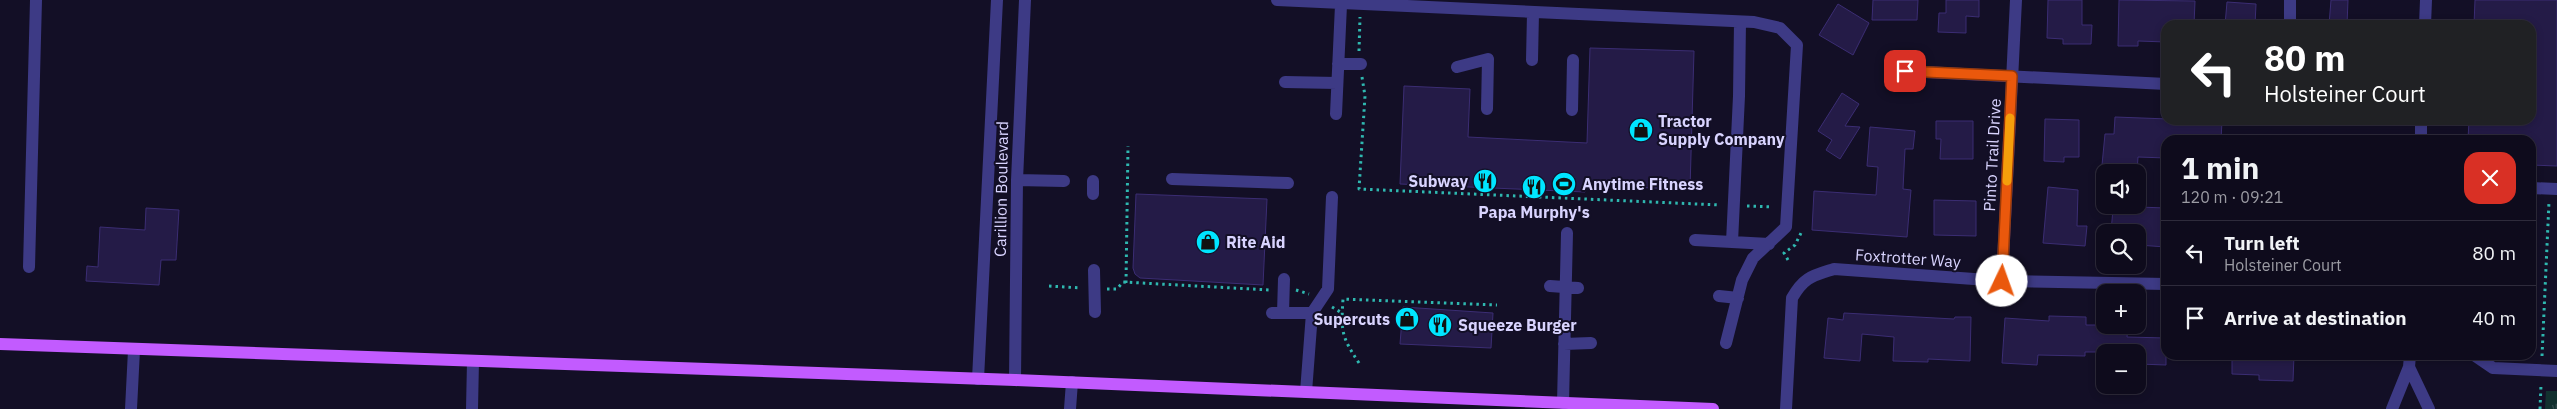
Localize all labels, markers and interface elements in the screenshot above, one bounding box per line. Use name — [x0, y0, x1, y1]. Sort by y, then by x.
text: 80 m — [2264, 35, 2346, 81]
icon: left — [2181, 40, 2246, 105]
pin — [1884, 50, 1926, 92]
icon: arrive — [1891, 57, 1919, 85]
text: Holsteiner Court — [2264, 79, 2426, 108]
street label: Pinto Trail Drive — [1979, 98, 2005, 212]
place label: Tractor Supply Company — [1658, 111, 1785, 149]
shop icon: Tractor Supply Company — [1628, 117, 1654, 143]
street label: Carillion Boulevard — [990, 121, 1012, 257]
text: 1 min — [2181, 148, 2259, 187]
button: close — [2464, 152, 2516, 204]
map controls — [2096, 164, 2146, 394]
button: sound — [2096, 164, 2146, 214]
restaurant icon: Subway — [1472, 168, 1498, 194]
place label: Subway — [1408, 171, 1468, 191]
sports icon: Anytime Fitness — [1551, 171, 1577, 197]
restaurant icon: Papa Murphy's — [1521, 174, 1547, 200]
place label: Anytime Fitness — [1582, 174, 1703, 194]
text: 120 m · 09:21 — [2181, 187, 2283, 207]
place label: Papa Murphy's — [1478, 202, 1590, 222]
button: search — [2096, 224, 2146, 274]
shop icon: Rite Aid — [1195, 229, 1221, 255]
text: Turn left — [2224, 231, 2300, 255]
place label: Rite Aid — [1226, 232, 1285, 252]
icon: left — [2181, 239, 2209, 267]
text: 80 m — [2472, 241, 2516, 265]
street label: Foxtrotter Way — [1855, 244, 1961, 272]
position arrow — [1975, 254, 2027, 306]
text: Holsteiner Court — [2224, 255, 2342, 275]
button: + — [2096, 284, 2146, 334]
icon: arrive — [2181, 304, 2209, 332]
shop icon: Supercuts — [1394, 306, 1420, 332]
text: Arrive at destination — [2224, 306, 2407, 330]
text: 40 m — [2472, 306, 2516, 330]
place label: Supercuts — [1313, 309, 1390, 329]
restaurant icon: Squeeze Burger — [1427, 312, 1453, 338]
place label: Squeeze Burger — [1458, 315, 1577, 335]
button: − — [2096, 344, 2146, 394]

